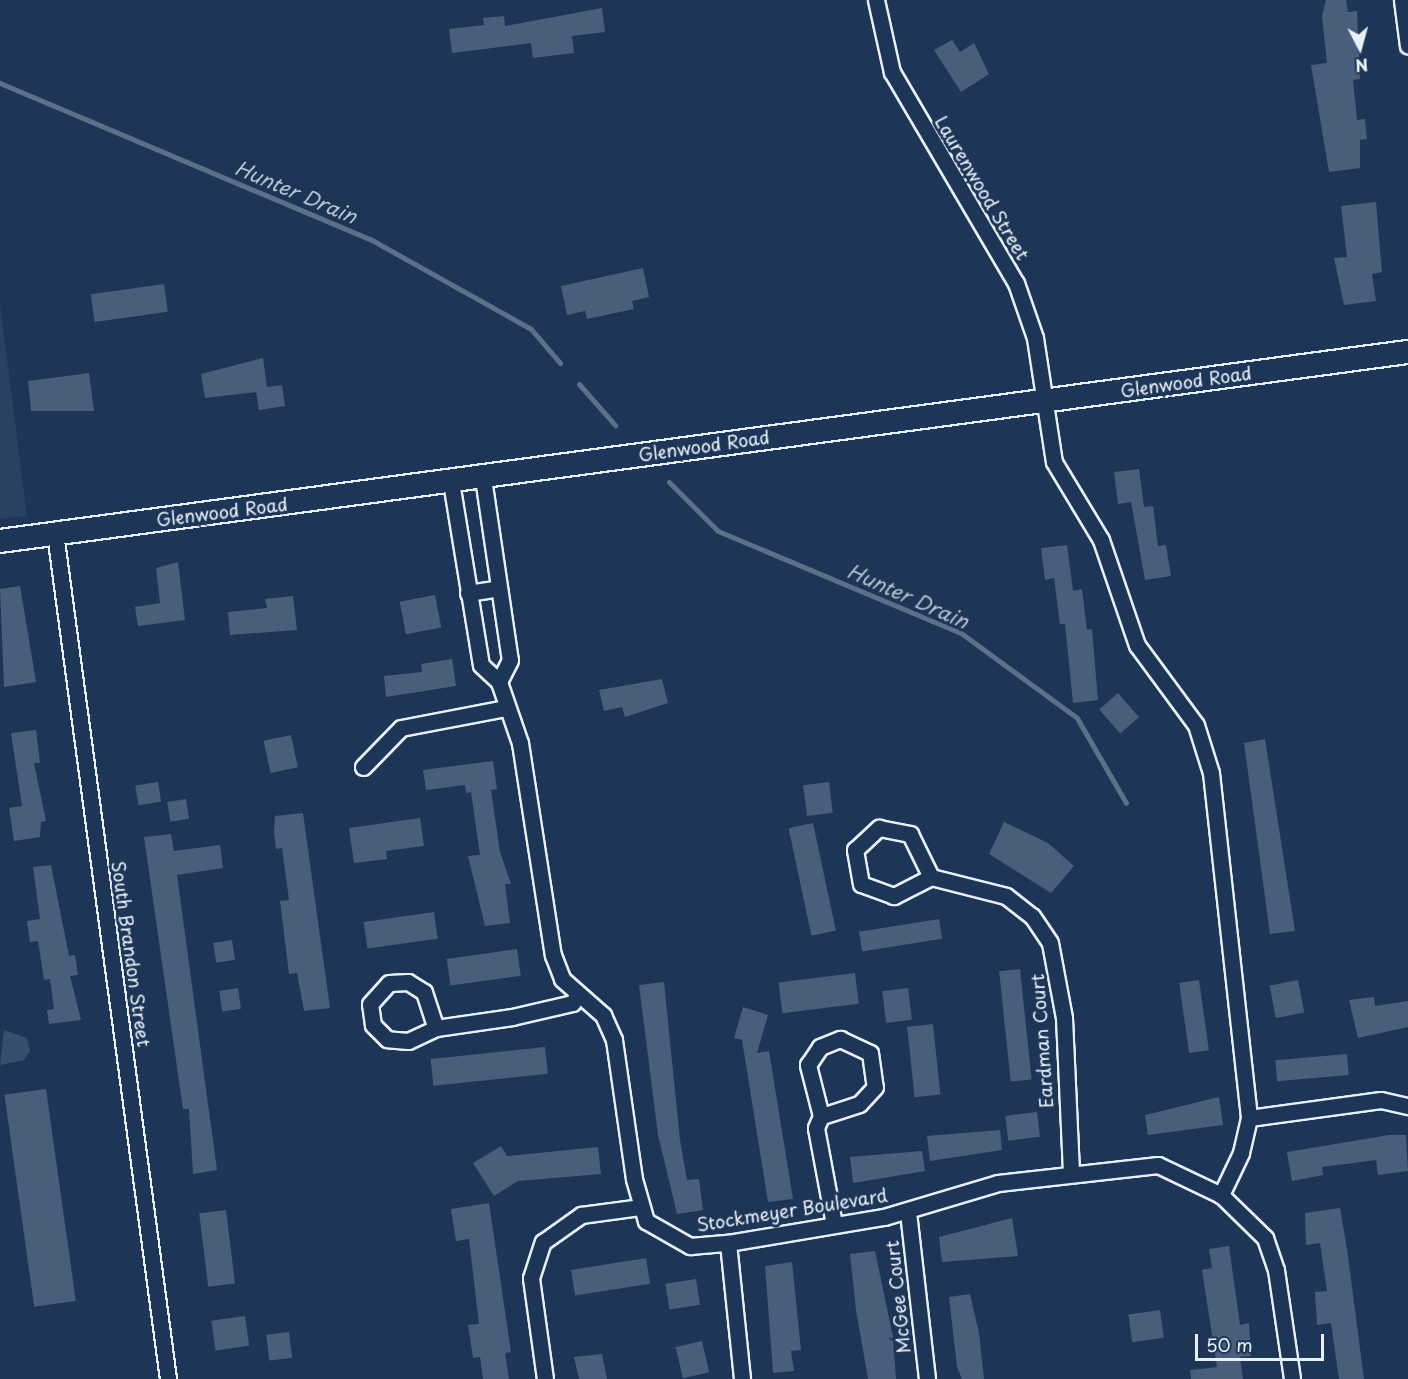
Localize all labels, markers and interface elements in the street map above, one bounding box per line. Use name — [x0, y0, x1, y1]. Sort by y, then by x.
north arrow — [1330, 18, 1390, 78]
text: N — [1354, 53, 1369, 78]
street label: Laurenwood Street — [931, 112, 1033, 264]
water label: Hunter Drain — [232, 156, 360, 228]
street label: Glenwood Road — [1119, 362, 1253, 402]
street label: Glenwood Road — [637, 426, 771, 466]
street label: Glenwood Road — [155, 493, 289, 531]
water label: Hunter Drain — [844, 559, 972, 633]
street label: South Brandon Street — [107, 859, 155, 1049]
street label: Eardman Court — [1027, 974, 1057, 1108]
street label: Stockmeyer Boulevard — [695, 1184, 889, 1236]
street label: McGee Court — [881, 1238, 915, 1356]
scale bar — [1198, 1322, 1327, 1360]
text: 50 m — [1206, 1331, 1253, 1358]

